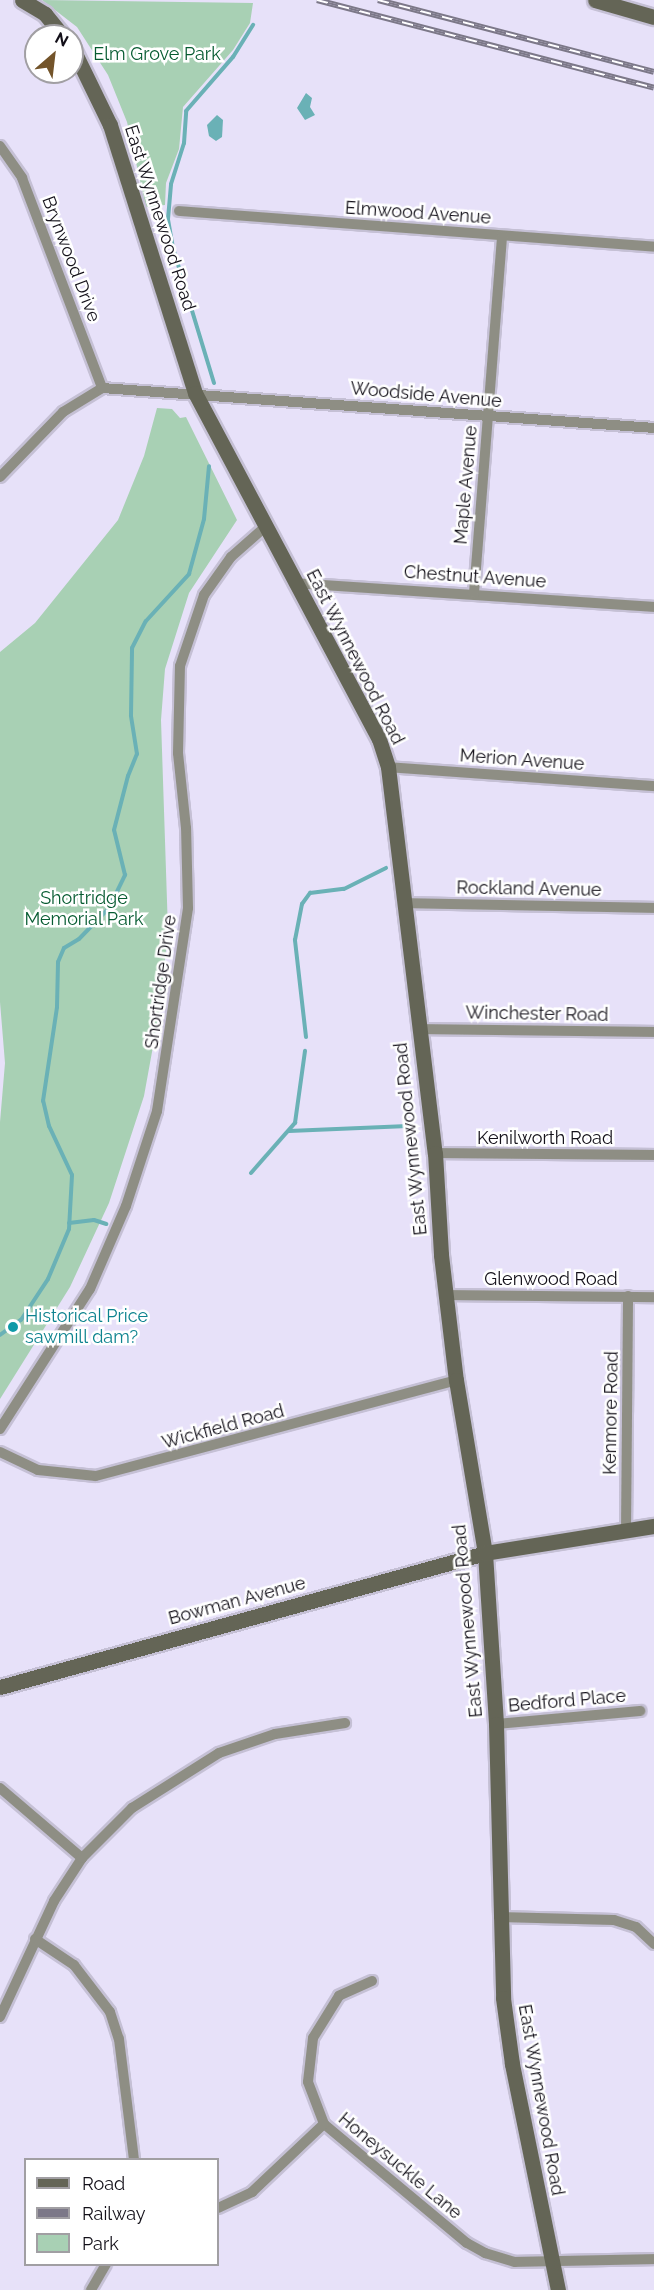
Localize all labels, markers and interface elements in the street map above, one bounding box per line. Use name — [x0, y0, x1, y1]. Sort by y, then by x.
north arrow — [24, 24, 84, 84]
text: N — [52, 28, 72, 51]
park label: Elm Grove Park — [93, 43, 221, 65]
street label: East Wynnewood Road — [120, 122, 200, 314]
street label: Brynwood Drive — [37, 193, 105, 325]
street label: Elmwood Avenue — [344, 197, 492, 229]
street label: Woodside Avenue — [349, 378, 503, 412]
street label: Maple Avenue — [450, 424, 482, 546]
street label: Chestnut Avenue — [403, 561, 547, 593]
street label: East Wynnewood Road — [301, 565, 409, 749]
street label: Merion Avenue — [459, 745, 585, 775]
street label: Rockland Avenue — [456, 877, 602, 901]
park label: Shortridge Memorial Park — [24, 888, 144, 930]
street label: Shortridge Drive — [141, 914, 181, 1050]
street label: Winchester Road — [465, 1002, 609, 1026]
street label: East Wynnewood Road — [390, 1041, 432, 1237]
street label: Kenilworth Road — [477, 1127, 613, 1149]
street label: Glenwood Road — [484, 1268, 618, 1290]
place label: Historical Price sawmill dam? — [25, 1306, 149, 1348]
marker: Historical Price sawmill dam? — [6, 1320, 20, 1334]
street label: Kenmore Road — [599, 1351, 623, 1475]
street label: Wickfield Road — [160, 1400, 286, 1454]
street label: East Wynnewood Road — [449, 1523, 487, 1719]
street label: Bowman Avenue — [166, 1572, 308, 1630]
street label: Bedford Place — [507, 1685, 627, 1717]
street label: East Wynnewood Road — [513, 2002, 569, 2198]
street label: Honeysuckle Lane — [334, 2108, 466, 2224]
legend — [24, 2158, 219, 2266]
text: Road — [82, 2173, 125, 2194]
text: Railway — [82, 2203, 146, 2224]
text: Park — [82, 2233, 119, 2254]

